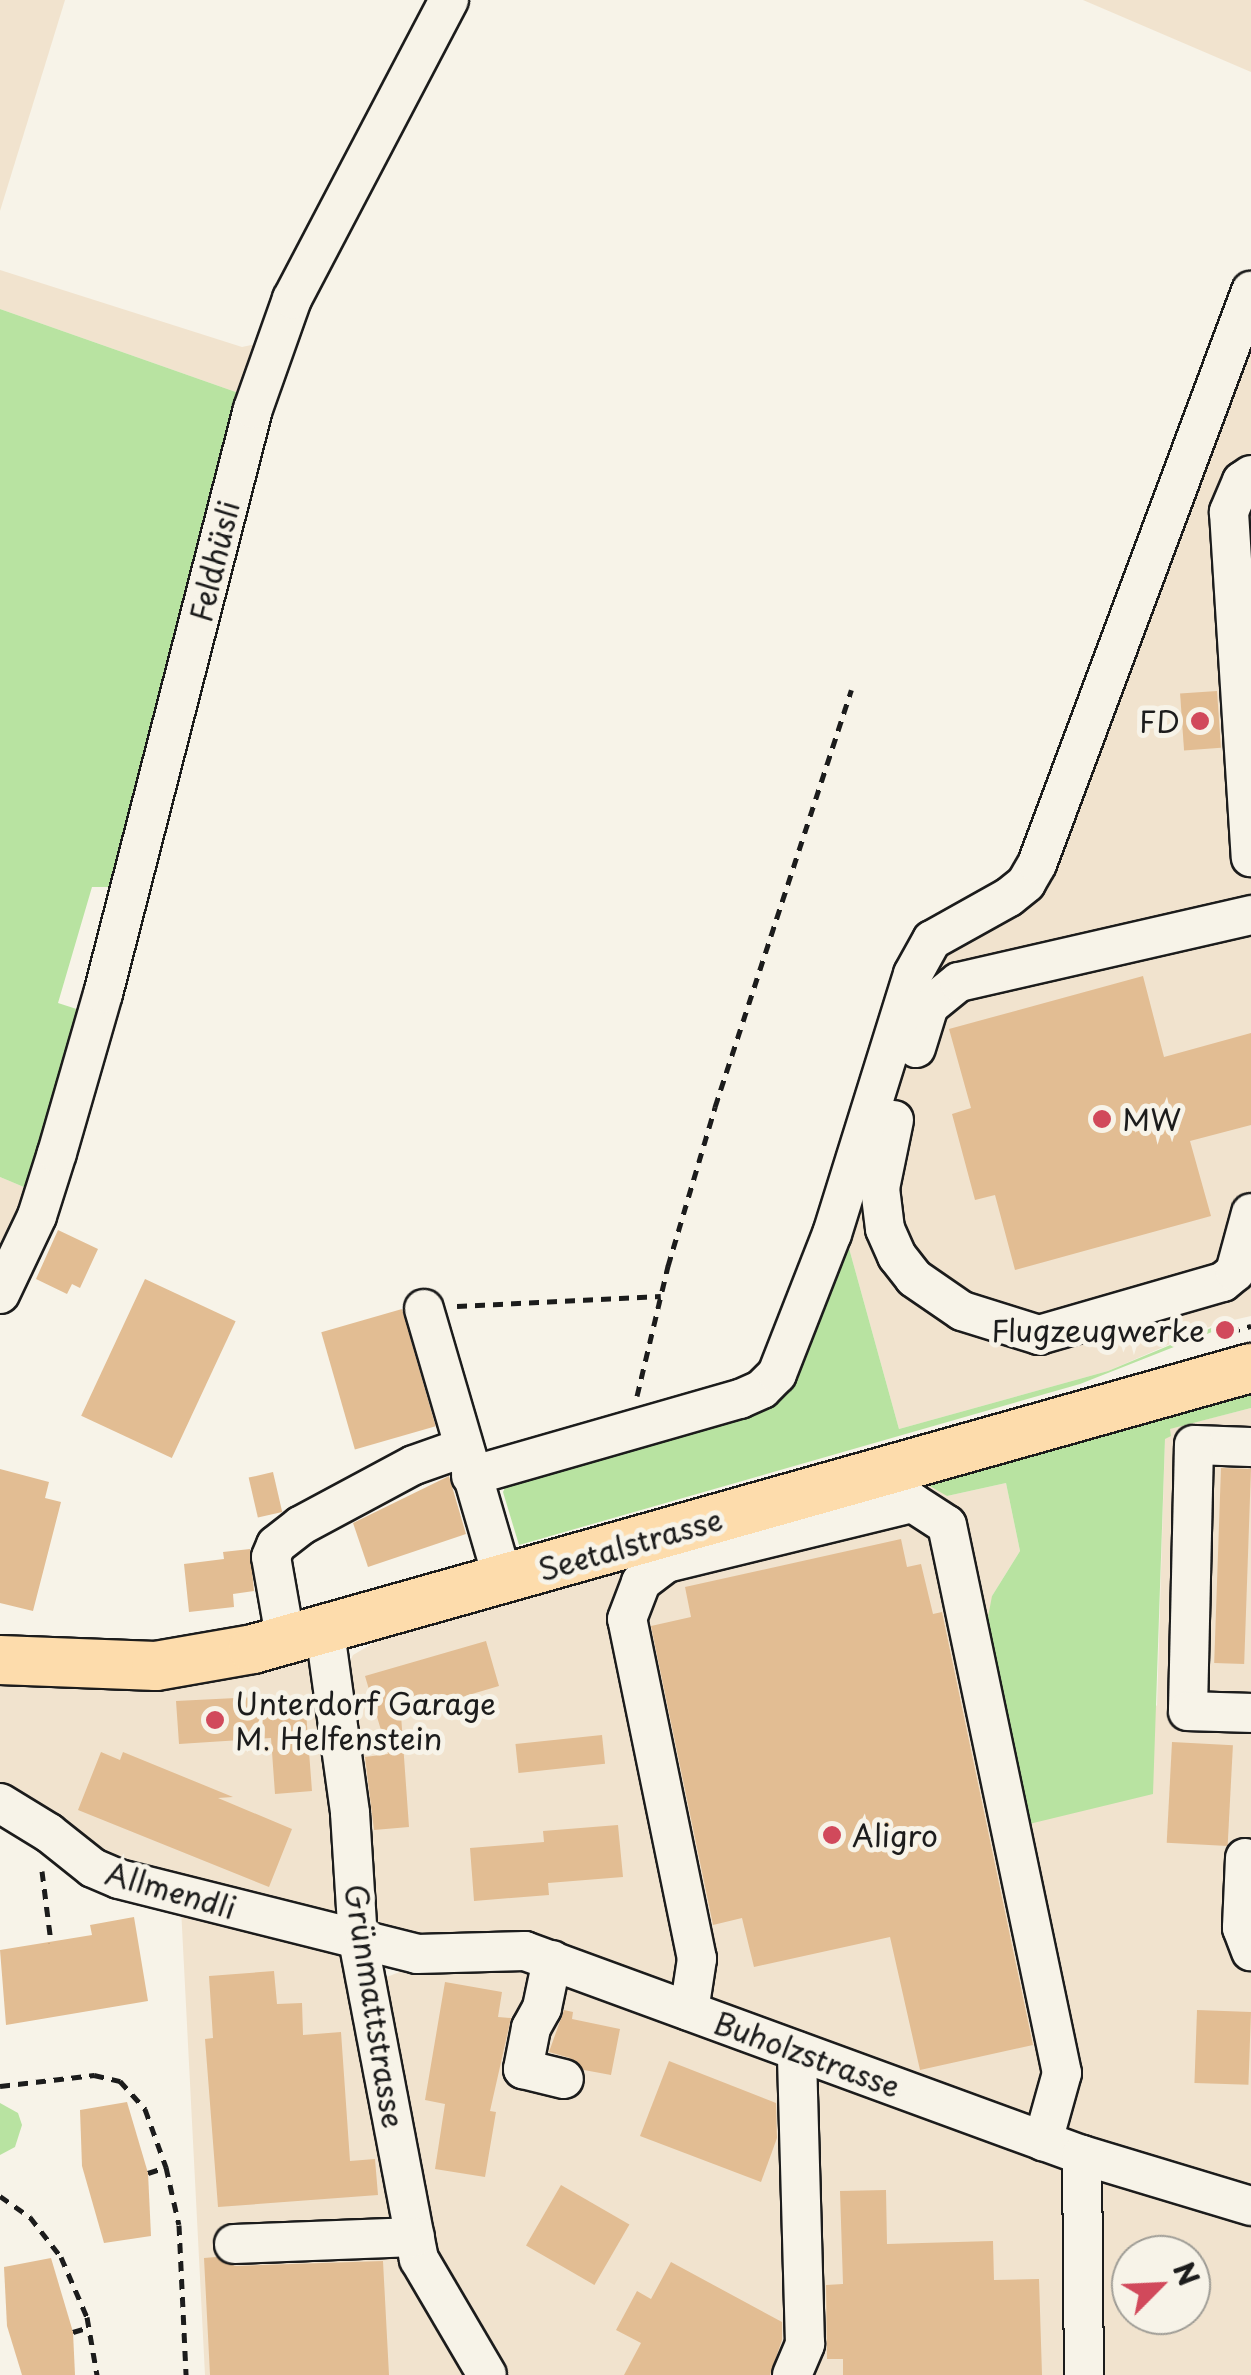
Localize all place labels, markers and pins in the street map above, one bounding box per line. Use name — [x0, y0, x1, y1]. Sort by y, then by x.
place label: FD — [1139, 703, 1180, 739]
marker: FD — [1189, 710, 1211, 732]
place label: MW — [1122, 1101, 1181, 1137]
marker: MW — [1091, 1108, 1113, 1130]
place label: Flugzeugwerke — [991, 1312, 1205, 1348]
marker: Flugzeugwerke — [1214, 1319, 1236, 1341]
place label: Unterdorf Garage M. Helfenstein — [235, 1685, 496, 1756]
marker: Unterdorf Garage M. Helfenstein — [204, 1709, 226, 1731]
place label: Aligro — [852, 1817, 938, 1853]
marker: Aligro — [821, 1824, 843, 1846]

